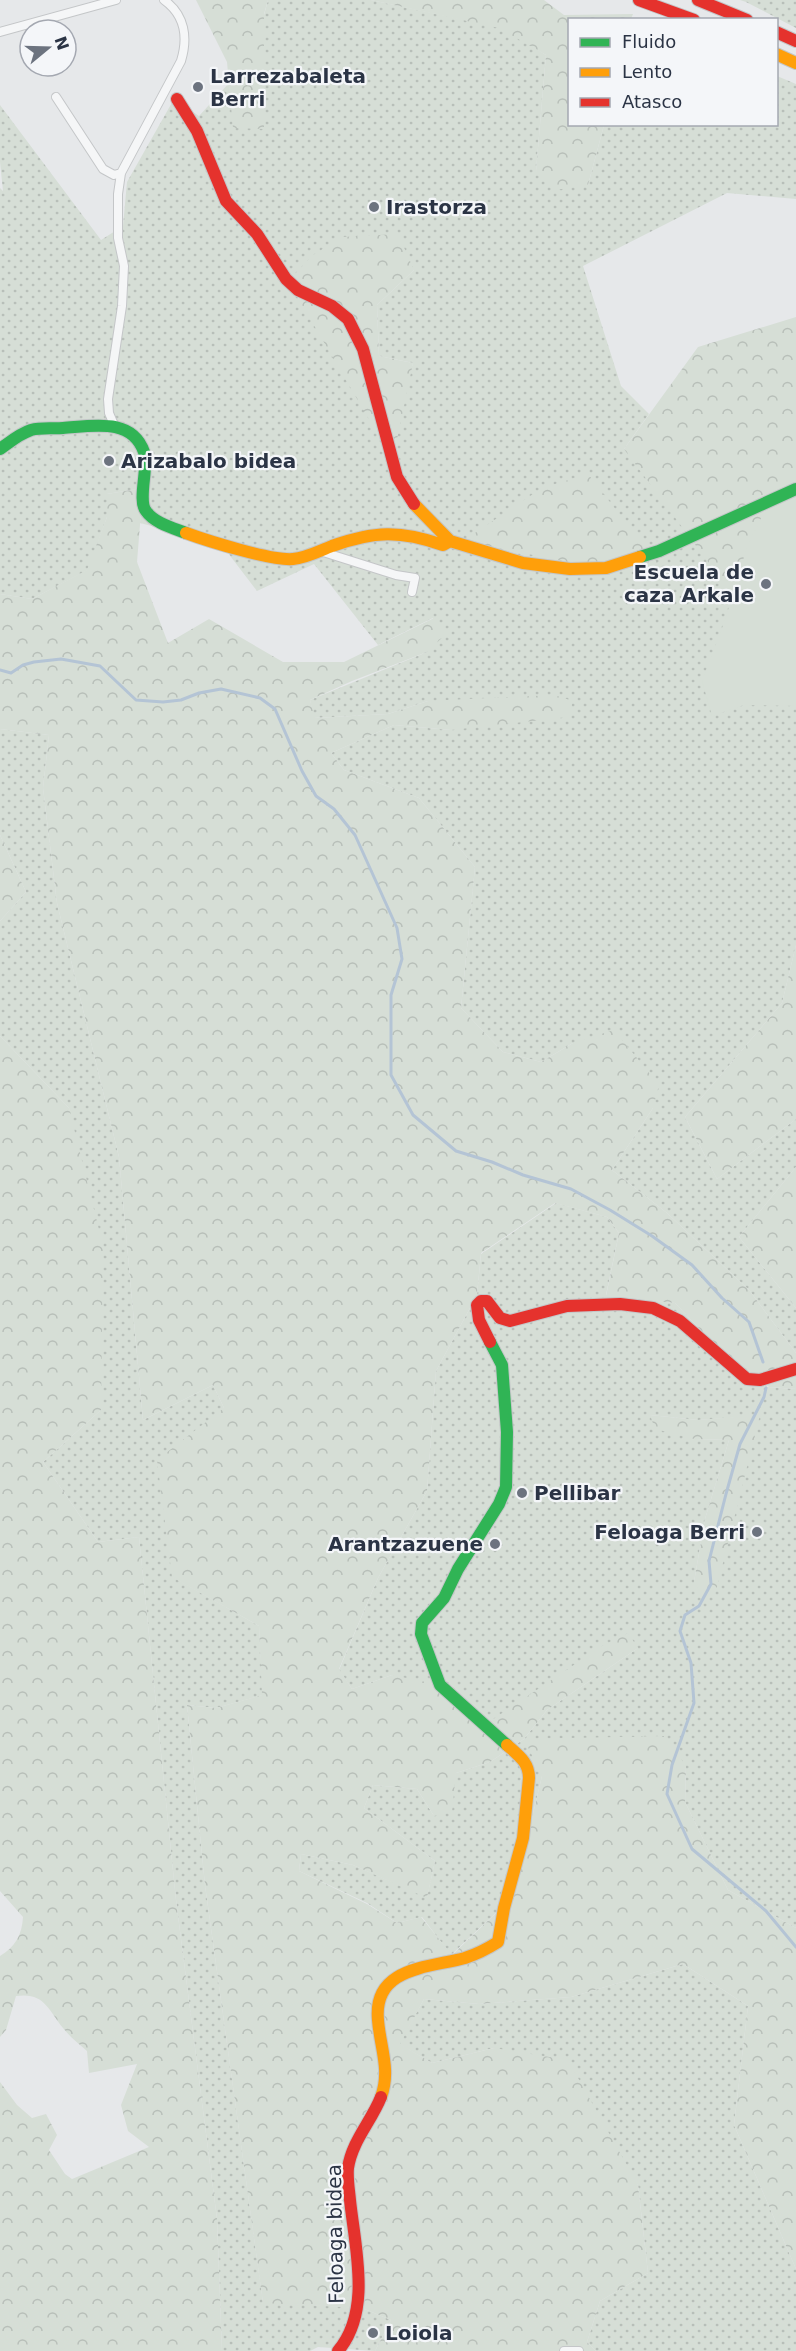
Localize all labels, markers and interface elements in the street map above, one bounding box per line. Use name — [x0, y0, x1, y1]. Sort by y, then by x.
north arrow — [18, 18, 78, 78]
legend — [568, 18, 778, 126]
text: Fluido — [622, 31, 676, 52]
text: N — [51, 34, 73, 53]
text: Lento — [622, 61, 672, 82]
place label: Larrezabaleta Berri — [210, 64, 366, 111]
marker: Larrezabaleta Berri — [191, 80, 205, 94]
text: Atasco — [622, 91, 682, 112]
place label: Irastorza — [386, 195, 487, 219]
marker: Irastorza — [367, 200, 381, 214]
place label: Arizabalo bidea — [121, 449, 296, 473]
marker: Arizabalo bidea — [102, 454, 116, 468]
place label: Escuela de caza Arkale — [624, 560, 754, 607]
marker: Escuela de caza Arkale — [759, 577, 773, 591]
place label: Pellibar — [534, 1481, 621, 1505]
marker: Pellibar — [515, 1486, 529, 1500]
place label: Feloaga Berri — [594, 1520, 745, 1544]
marker: Feloaga Berri — [750, 1525, 764, 1539]
place label: Arantzazuene — [328, 1532, 483, 1556]
marker: Arantzazuene — [488, 1537, 502, 1551]
street label: Feloaga bidea — [322, 2164, 348, 2304]
place label: Loiola — [385, 2321, 452, 2345]
marker: Loiola — [366, 2326, 380, 2340]

